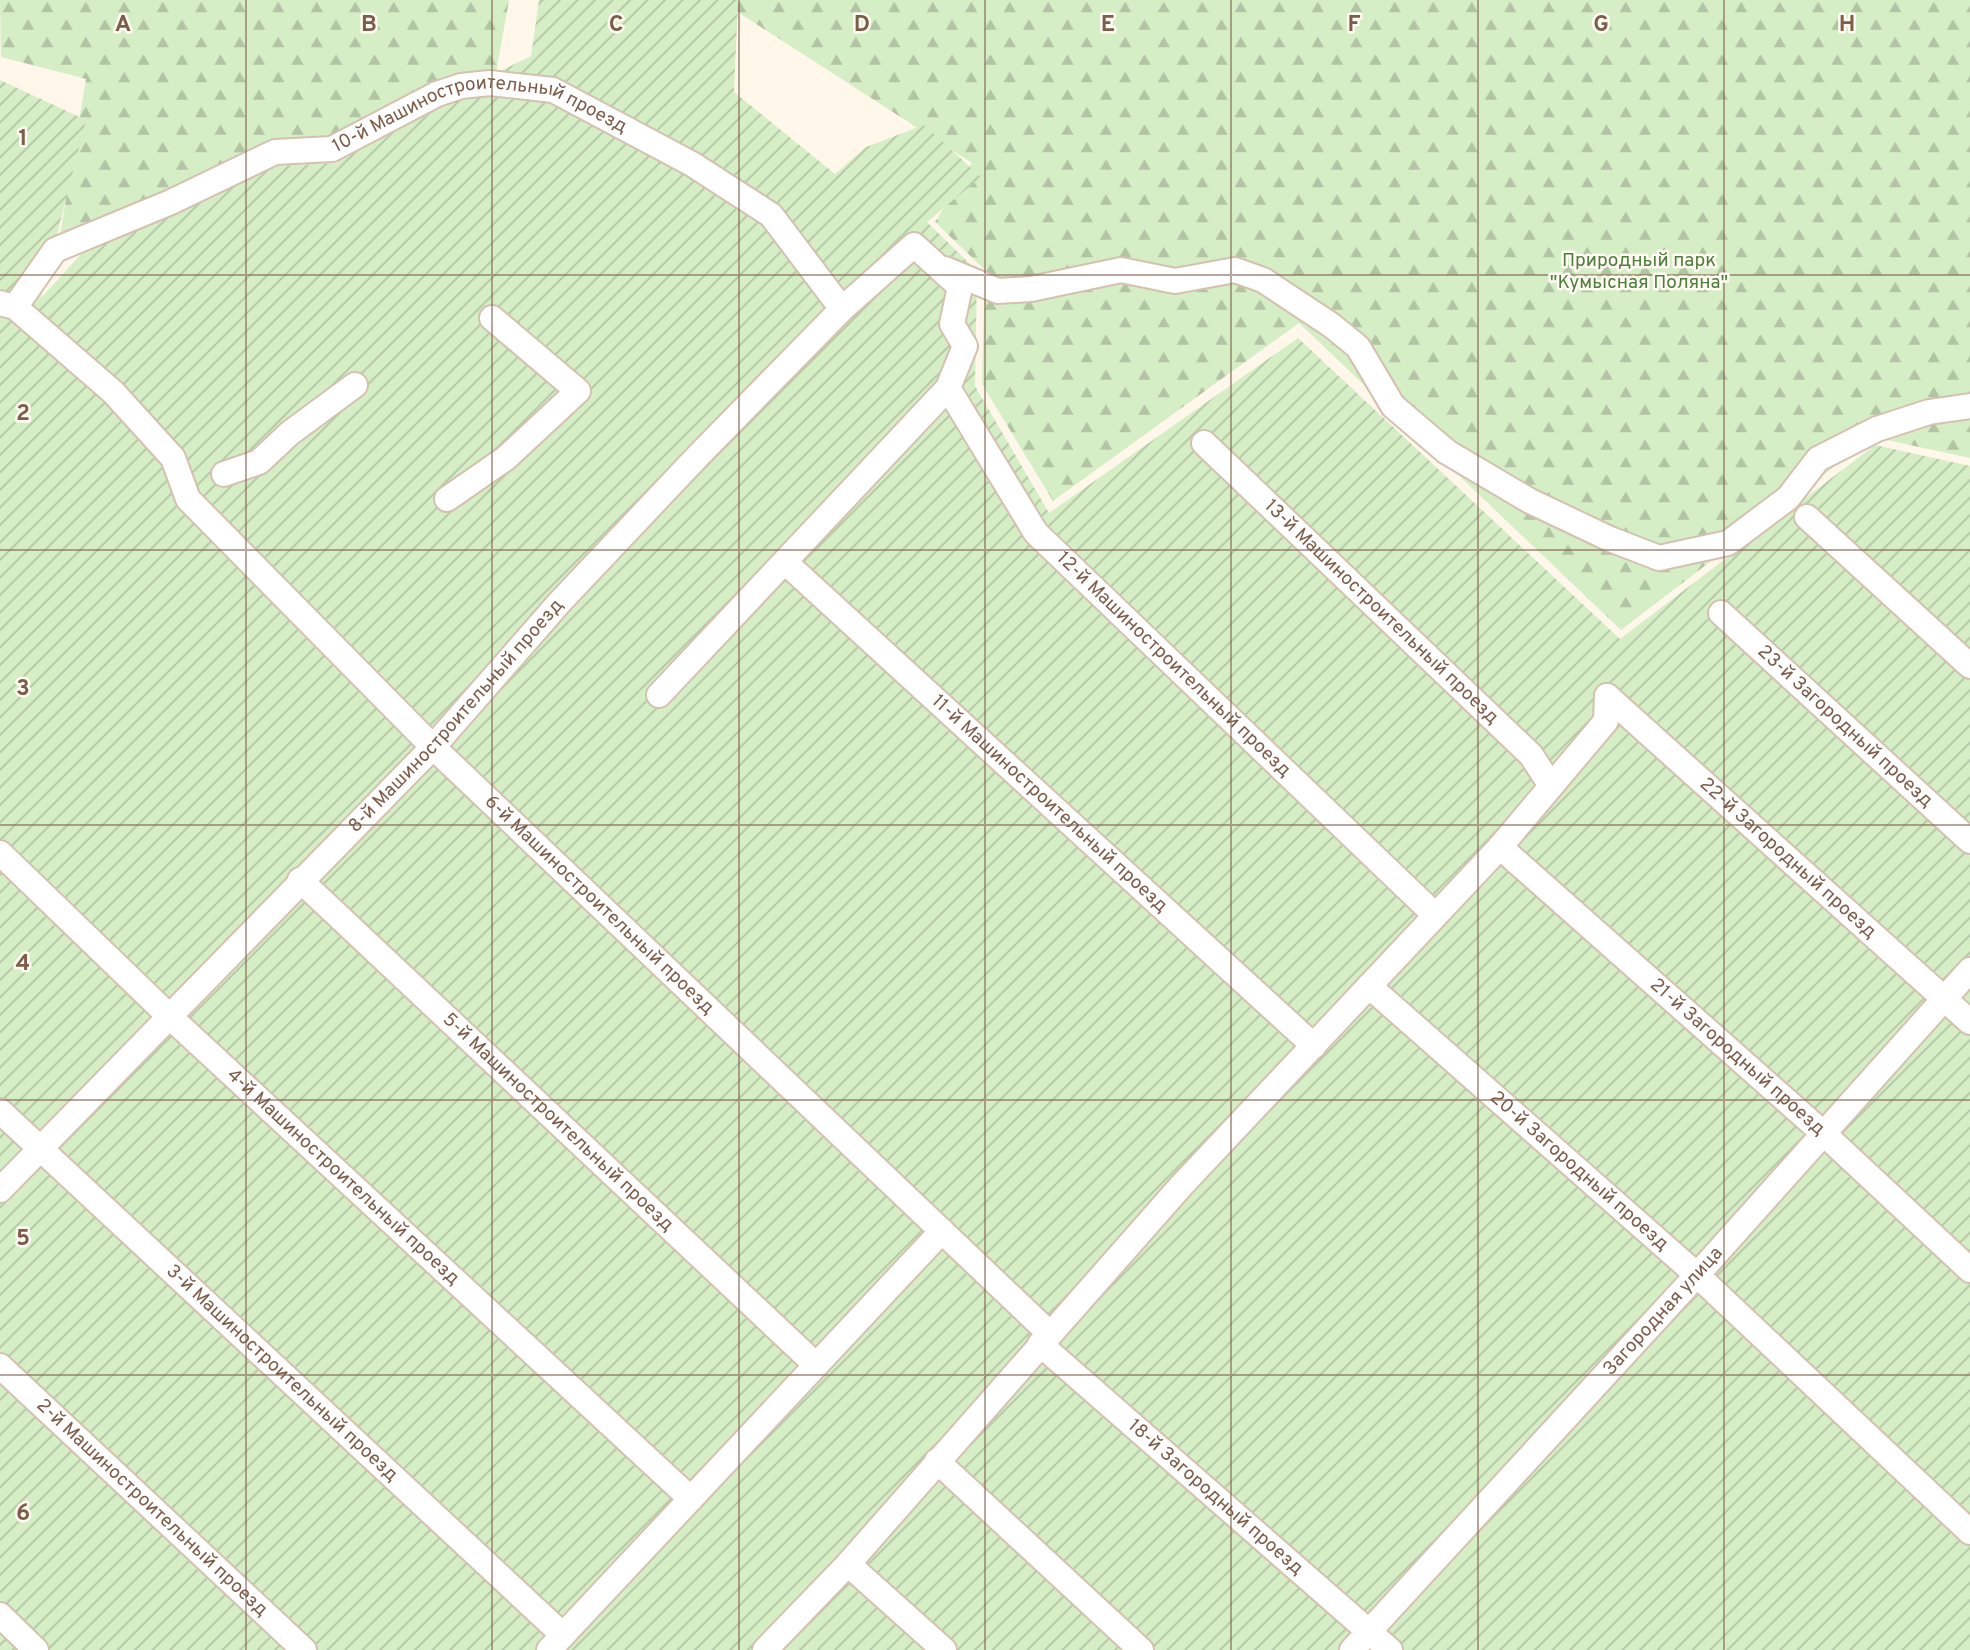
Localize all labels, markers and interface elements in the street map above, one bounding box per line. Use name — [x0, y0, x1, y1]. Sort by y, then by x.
text: A — [115, 11, 131, 40]
text: B — [361, 11, 377, 40]
text: C — [609, 11, 623, 40]
text: D — [854, 11, 870, 40]
text: E — [1101, 11, 1115, 40]
text: F — [1347, 11, 1361, 40]
text: G — [1593, 11, 1609, 40]
text: H — [1839, 11, 1855, 40]
text: 10-й Машиностроительный проезд — [328, 71, 631, 159]
street label: 10-й Машиностроительный проезд — [322, 121, 638, 161]
text: 1 — [18, 125, 28, 154]
park label: Природный парк "Кумысная Поляна" — [1550, 249, 1728, 295]
text: 2 — [16, 400, 30, 429]
street label: 13-й Машиностроительный проезд — [1259, 495, 1504, 730]
street label: 12-й Машиностроительный проезд — [1051, 547, 1296, 783]
street label: 8-й Машиностроительный проезд — [344, 594, 569, 838]
street label: 23-й Загородный проезд — [1752, 640, 1938, 813]
text: 3 — [16, 675, 30, 704]
street label: 11-й Машиностроительный проезд — [926, 690, 1173, 918]
street label: 22-й Загородный проезд — [1694, 773, 1881, 944]
street label: 6-й Машиностроительный проезд — [479, 790, 719, 1020]
text: 4 — [16, 950, 30, 979]
street label: 21-й Загородный проезд — [1645, 973, 1830, 1141]
street label: 5-й Машиностроительный проезд — [437, 1008, 679, 1237]
street label: 4-й Машиностроительный проезд — [222, 1063, 465, 1291]
street label: 20-й Загородный проезд — [1485, 1086, 1673, 1256]
text: 5 — [16, 1225, 30, 1254]
street label: Загородная улица — [1598, 1242, 1728, 1381]
street label: 3-й Машиностроительный проезд — [161, 1259, 403, 1487]
street label: 2-й Машиностроительный проезд — [31, 1394, 273, 1622]
street label: 18-й Загородный проезд — [1123, 1414, 1308, 1581]
text: 6 — [16, 1500, 30, 1529]

